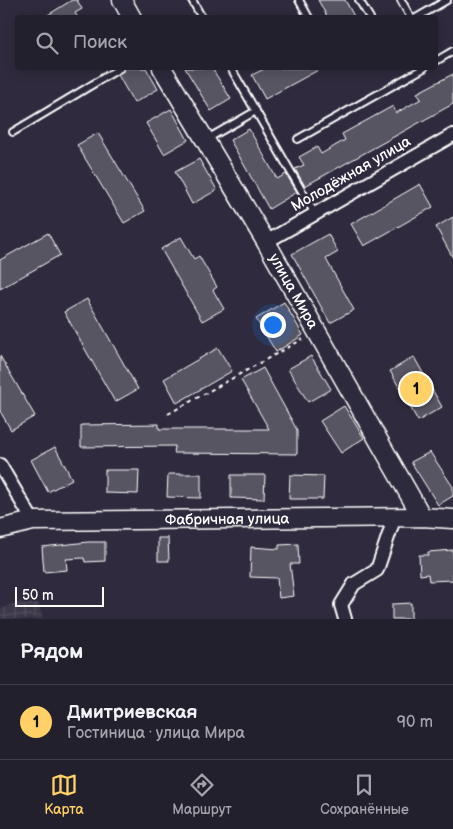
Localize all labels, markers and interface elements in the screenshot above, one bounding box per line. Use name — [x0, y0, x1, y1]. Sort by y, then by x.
search box — [15, 15, 438, 70]
icon: search — [33, 29, 61, 57]
text: Поиск — [73, 31, 127, 54]
street label: Молодёжная улица — [288, 132, 414, 216]
street label: улица Мира — [265, 250, 323, 332]
your location — [260, 312, 286, 338]
pin: 1 — [400, 370, 432, 408]
street label: Фабричная улица — [165, 509, 290, 529]
scale bar — [15, 584, 104, 607]
text: 50 m — [22, 587, 54, 604]
text: Рядом — [20, 639, 83, 664]
text: Дмитриевская — [67, 701, 197, 724]
text: 1 — [33, 713, 39, 732]
text: 90 m — [397, 713, 433, 732]
text: Гостиница · улица Мира — [67, 724, 245, 743]
tab: Карта — [44, 771, 84, 818]
tab: Маршрут — [172, 771, 232, 818]
tab: Сохранённые — [320, 771, 409, 818]

